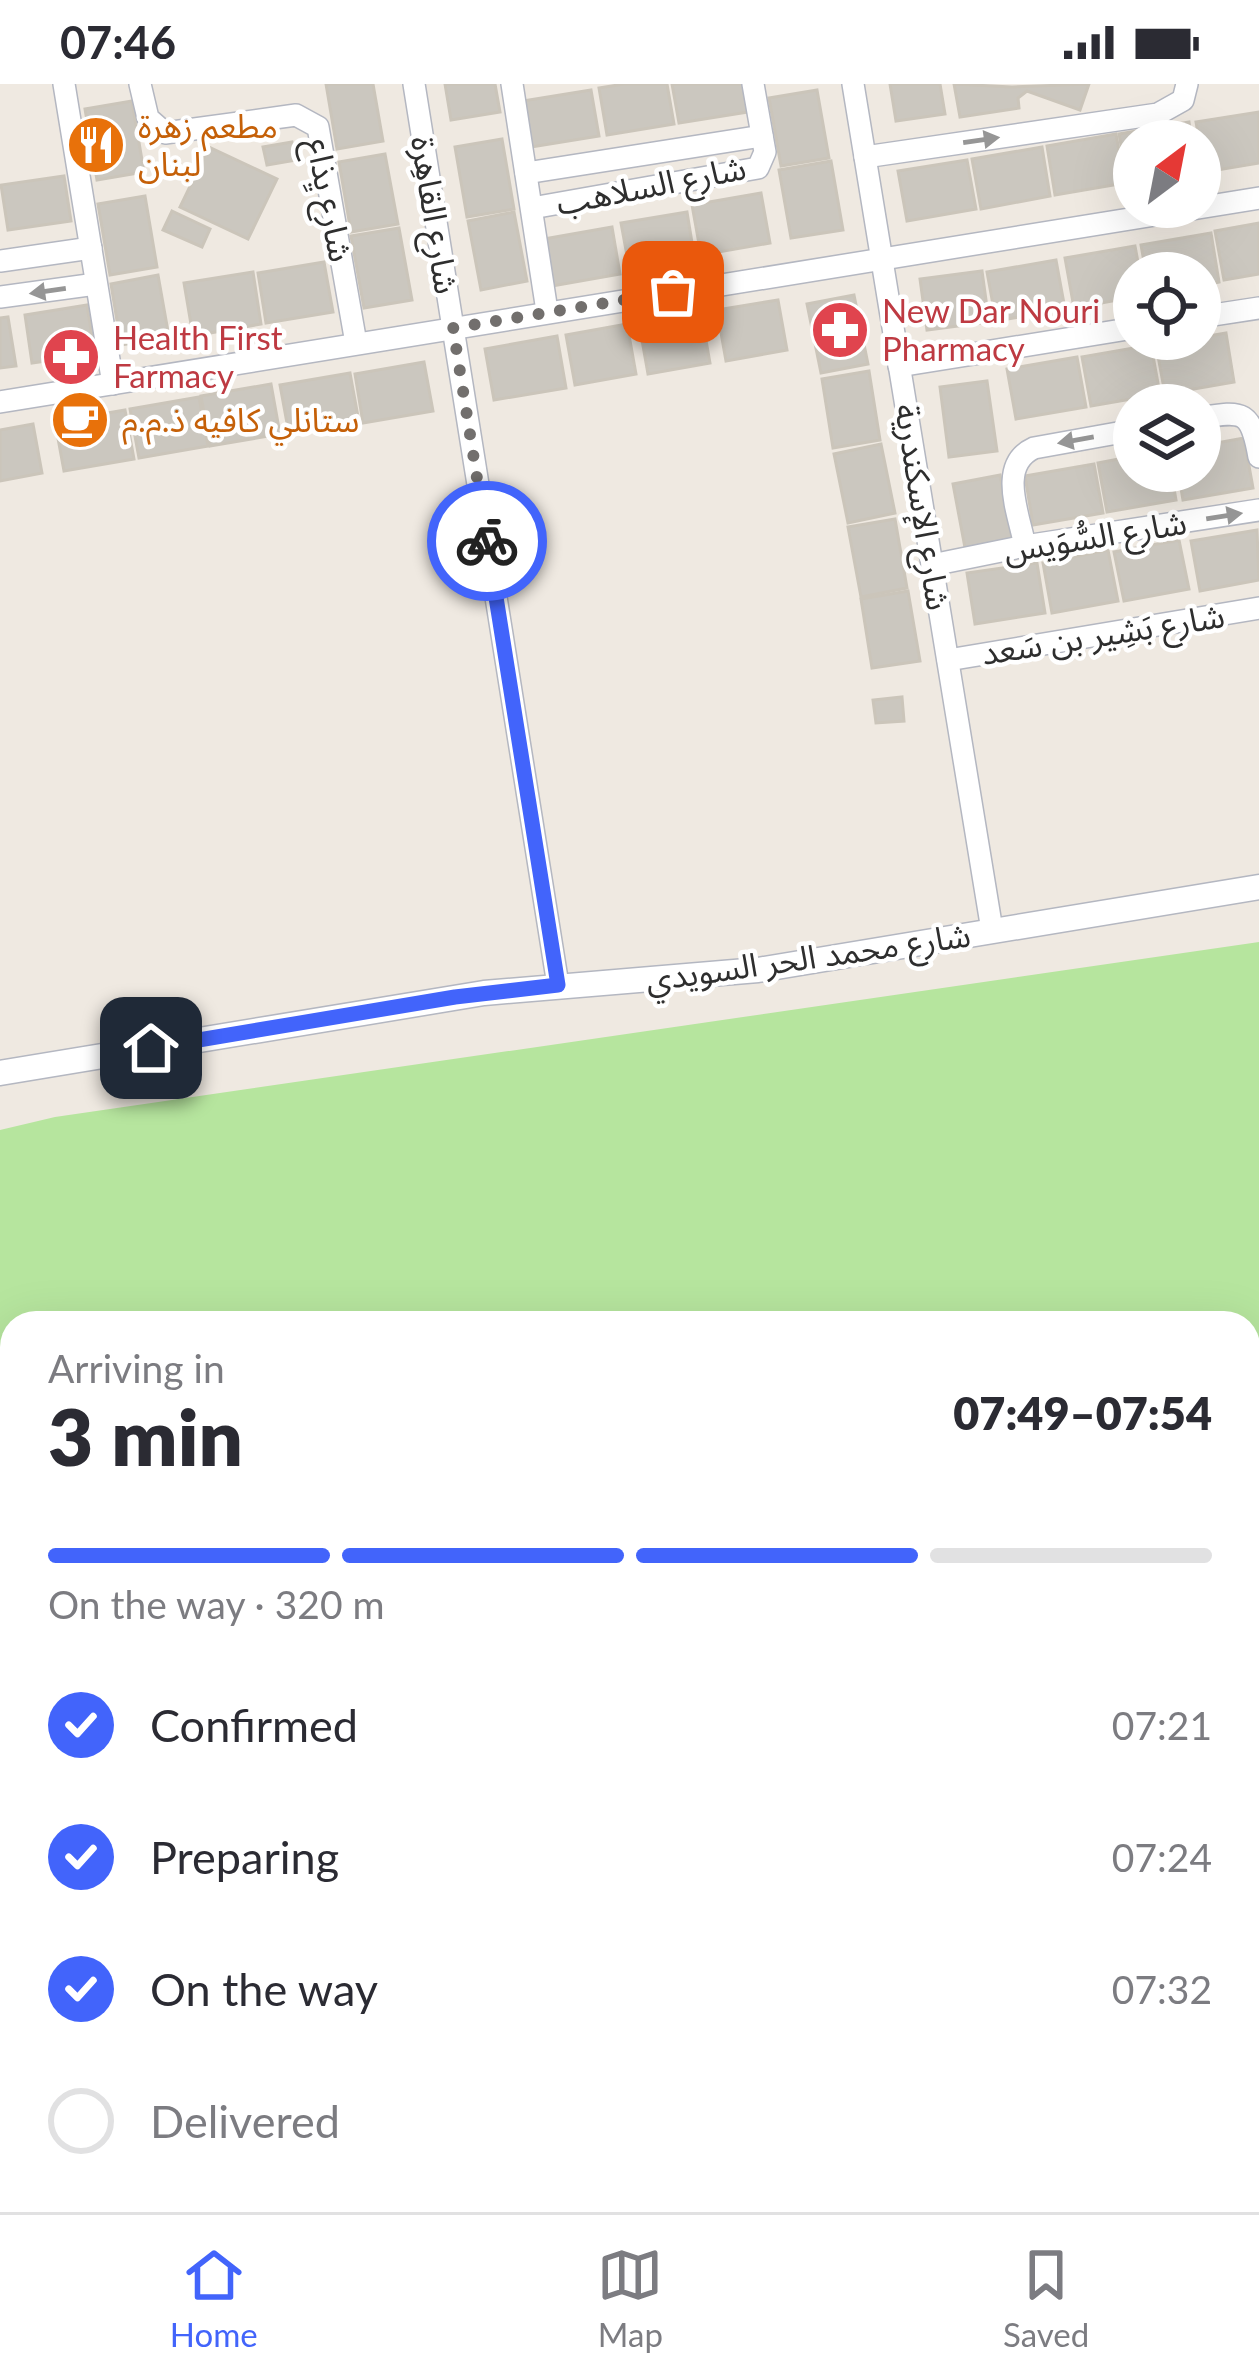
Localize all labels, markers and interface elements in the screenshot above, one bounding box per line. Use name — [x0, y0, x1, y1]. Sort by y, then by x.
text: 07:46 — [60, 15, 176, 69]
place label: مطعم زهرة لبنان — [138, 105, 278, 184]
restaurant icon: مطعم زهرة لبنان — [65, 114, 127, 176]
north arrow — [1113, 120, 1221, 228]
map controls — [1113, 120, 1221, 492]
one-way arrow — [962, 130, 1000, 149]
street label: شارع القاهِرة — [398, 133, 468, 298]
street label: شارع يِذاع — [294, 135, 363, 266]
street label: شارع السلاهب — [553, 146, 750, 228]
pin — [622, 241, 724, 343]
button: locate — [1113, 252, 1221, 360]
icon: bag — [640, 259, 706, 325]
one-way arrow — [29, 282, 66, 301]
place label: New Dar Nouri Pharmacy — [882, 290, 1100, 368]
pharmacy icon: New Dar Nouri Pharmacy — [809, 299, 871, 361]
place label: Health First Farmacy — [113, 317, 283, 395]
pharmacy icon: Health First Farmacy — [40, 326, 102, 388]
button: layers — [1113, 384, 1221, 492]
cafe icon: ستانلي كافيه ذ.م.م — [49, 389, 111, 451]
place label: ستانلي كافيه ذ.م.م — [122, 399, 359, 446]
street label: شارع الإسكندرية — [882, 401, 960, 614]
one-way arrow — [1056, 431, 1094, 450]
courier — [427, 481, 547, 601]
street label: شارع السُّوَيس — [1001, 501, 1190, 575]
one-way arrow — [1206, 506, 1243, 525]
icon: bike — [454, 508, 520, 574]
street label: شارع بَشِير بن سَعد — [978, 594, 1228, 678]
street label: شارع محمد الحر السويدي — [643, 913, 974, 1005]
pin — [100, 997, 202, 1099]
icon: home — [118, 1015, 184, 1081]
text: Arriving in — [48, 1345, 225, 1391]
text: 07:49–07:54 — [953, 1386, 1212, 1440]
text: 3 min — [48, 1389, 243, 1483]
text: On the way · 320 m — [48, 1581, 385, 1627]
icon: check — [48, 1692, 114, 1758]
text: Confirmed — [150, 1698, 358, 1752]
text: 07:21 — [1112, 1702, 1212, 1748]
icon: check — [48, 1824, 114, 1890]
text: Preparing — [150, 1830, 339, 1884]
text: 07:24 — [1112, 1834, 1212, 1880]
icon: check — [48, 1956, 114, 2022]
text: On the way — [150, 1962, 378, 2016]
text: 07:32 — [1112, 1966, 1212, 2012]
text: Delivered — [150, 2094, 340, 2148]
tab: Home — [170, 2242, 258, 2354]
tab: Map — [597, 2242, 663, 2354]
tab: Saved — [1003, 2242, 1089, 2354]

